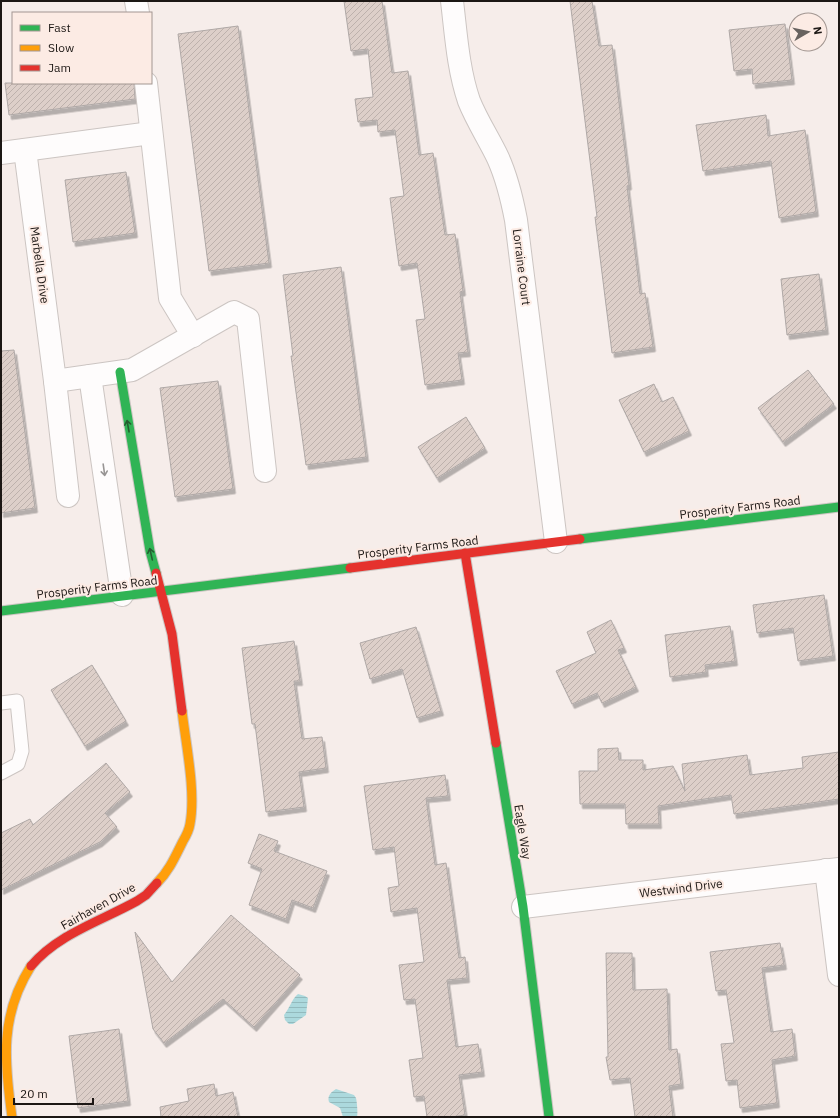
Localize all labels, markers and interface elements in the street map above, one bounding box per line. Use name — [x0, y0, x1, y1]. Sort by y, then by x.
legend — [12, 12, 152, 84]
north arrow — [788, 12, 828, 52]
text: Fast — [48, 20, 71, 35]
text: N — [810, 25, 825, 35]
text: Slow — [48, 40, 74, 55]
text: Jam — [48, 60, 71, 75]
street label: Marbella Drive — [27, 225, 53, 305]
street label: Lorraine Court — [510, 228, 534, 306]
one-way arrow — [124, 420, 132, 433]
one-way arrow — [100, 463, 108, 476]
street label: Prosperity Farms Road — [679, 492, 801, 522]
street label: Prosperity Farms Road — [357, 532, 479, 562]
one-way arrow — [147, 548, 155, 561]
street label: Prosperity Farms Road — [36, 572, 158, 602]
street label: Eagle Way — [511, 803, 535, 861]
street label: Westwind Drive — [639, 875, 724, 901]
street label: Fairhaven Drive — [58, 879, 138, 933]
scale bar — [14, 1080, 93, 1106]
text: 20 m — [20, 1086, 48, 1101]

